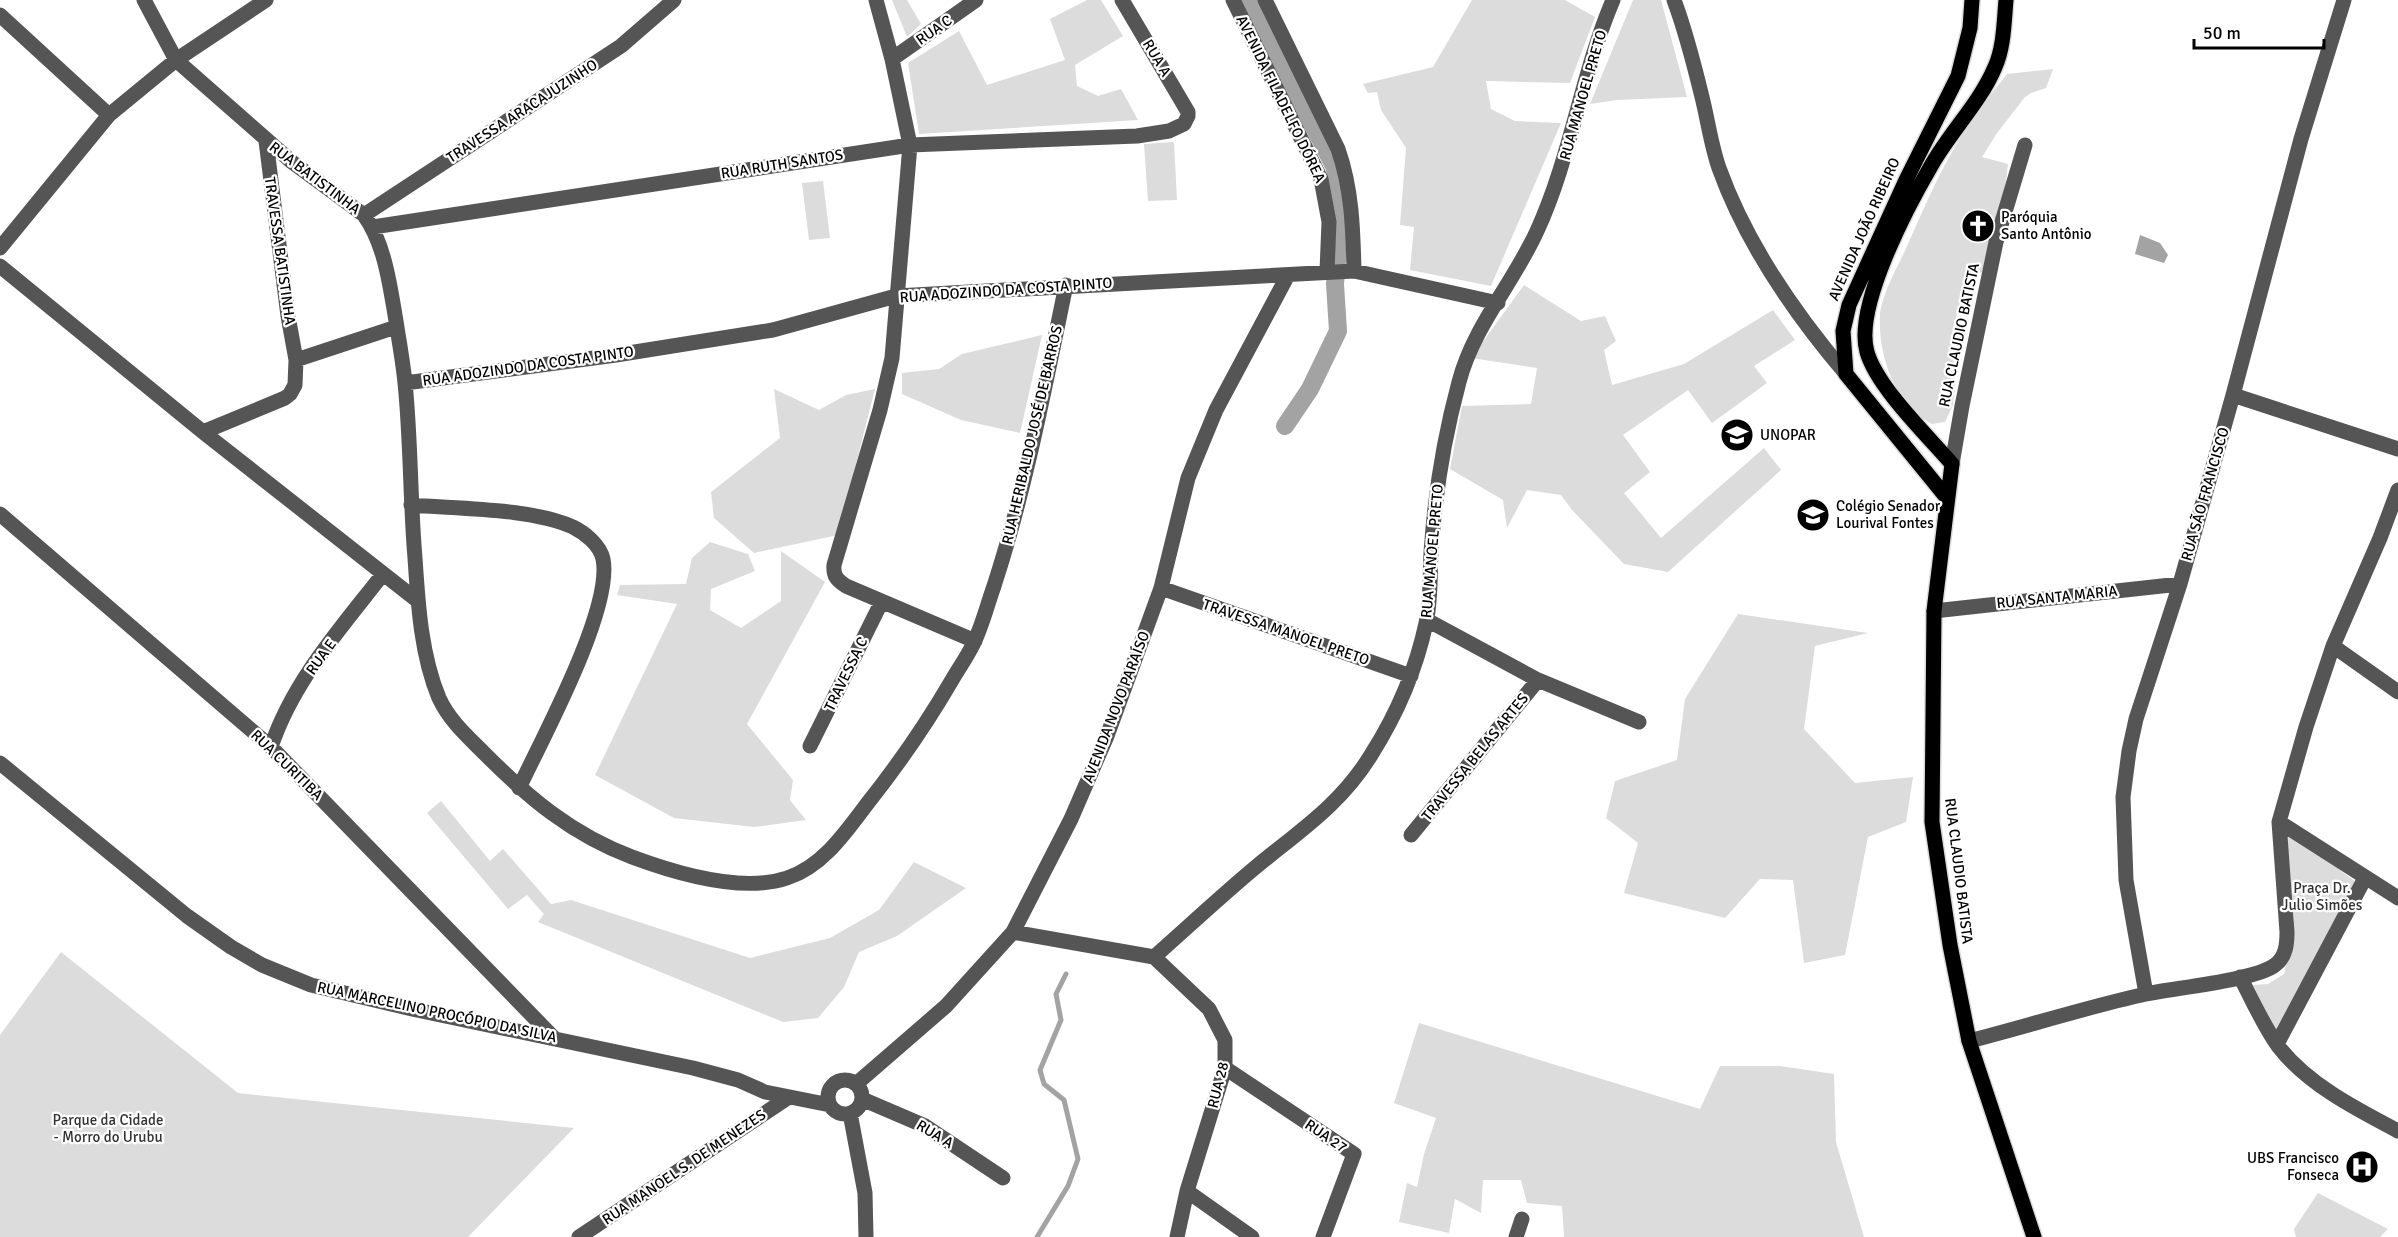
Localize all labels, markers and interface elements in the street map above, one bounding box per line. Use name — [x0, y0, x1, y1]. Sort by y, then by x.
street label: RUA C — [912, 11, 956, 49]
street label: AVENIDA FILADELFO DÓREA — [1233, 12, 1330, 186]
scale bar — [2194, 12, 2324, 50]
text: 50 m — [2203, 22, 2241, 44]
street label: RUA MANOEL PRETO — [1556, 28, 1610, 162]
street label: RUA A — [1139, 36, 1175, 80]
street label: TRAVESSA ARACAJUZINHO — [443, 55, 601, 167]
street label: RUA BATISTINHA — [266, 138, 364, 218]
street label: RUA RUTH SANTOS — [720, 145, 844, 183]
street label: AVENIDA JOÃO RIBEIRO — [1823, 154, 1904, 303]
street label: TRAVESSA BATISTINHA — [261, 176, 299, 326]
church icon: Paróquia Santo Antônio — [1960, 208, 1996, 244]
place label: Paróquia Santo Antônio — [2001, 208, 2092, 243]
street label: RUA CLAUDIO BATISTA — [1935, 261, 1983, 409]
street label: RUA ADOZINDO DA COSTA PINTO — [899, 274, 1113, 306]
street label: RUA HERIBALDO JOSÉ DE BARROS — [997, 324, 1066, 546]
street label: RUA ADOZINDO DA COSTA PINTO — [421, 342, 635, 390]
school or university icon: UNOPAR — [1719, 417, 1755, 453]
street label: RUA SÃO FRANCISCO — [2176, 425, 2233, 563]
place label: UNOPAR — [1760, 426, 1816, 444]
street label: RUA MANOEL PRETO — [1417, 483, 1447, 619]
school or university icon: Colégio Senador Lourival Fontes — [1795, 497, 1831, 533]
place label: Colégio Senador Lourival Fontes — [1836, 497, 1941, 532]
street label: RUA SANTA MARIA — [1996, 582, 2118, 612]
street label: TRAVESSA MANOEL PRETO — [1200, 595, 1372, 669]
street label: AVENIDA NOVO PARAÍSO — [1078, 628, 1153, 785]
street label: TRAVESSA C — [820, 634, 872, 714]
street label: RUA E — [302, 636, 340, 678]
street label: TRAVESSA BELAS ARTES — [1418, 689, 1532, 825]
street label: RUA CURITIBA — [247, 726, 327, 804]
street label: RUA CLAUDIO BATISTA — [1941, 797, 1977, 945]
park label: Praça Dr. Julio Simões — [2282, 879, 2363, 914]
street label: RUA MARCELINO PROCÓPIO DA SILVA — [316, 977, 559, 1046]
street label: RUA 28 — [1204, 1060, 1232, 1110]
street label: RUA MANOEL S. DE MENEZES — [599, 1105, 769, 1229]
park label: Parque da Cidade - Morro do Urubu — [52, 1111, 164, 1146]
street label: RUA 27 — [1301, 1115, 1351, 1157]
street label: RUA A — [913, 1116, 957, 1152]
place label: UBS Francisco Fonseca — [2247, 1149, 2339, 1184]
hospital icon: UBS Francisco Fonseca — [2344, 1149, 2380, 1185]

